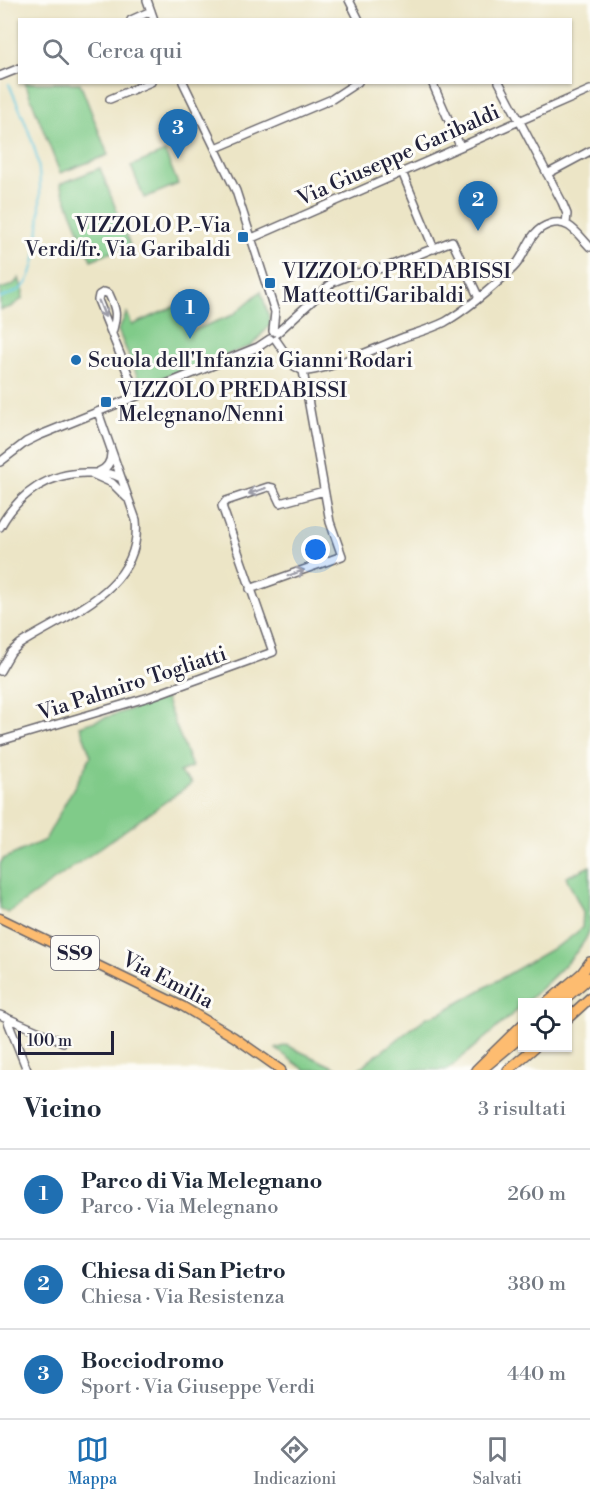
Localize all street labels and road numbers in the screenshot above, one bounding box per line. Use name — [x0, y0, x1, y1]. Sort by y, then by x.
street label: Via Giuseppe Garibaldi — [292, 99, 504, 213]
street label: Via Palmiro Togliatti — [34, 641, 230, 727]
road number: SS9 — [51, 936, 99, 970]
street label: Via Emilia — [117, 946, 218, 1015]

